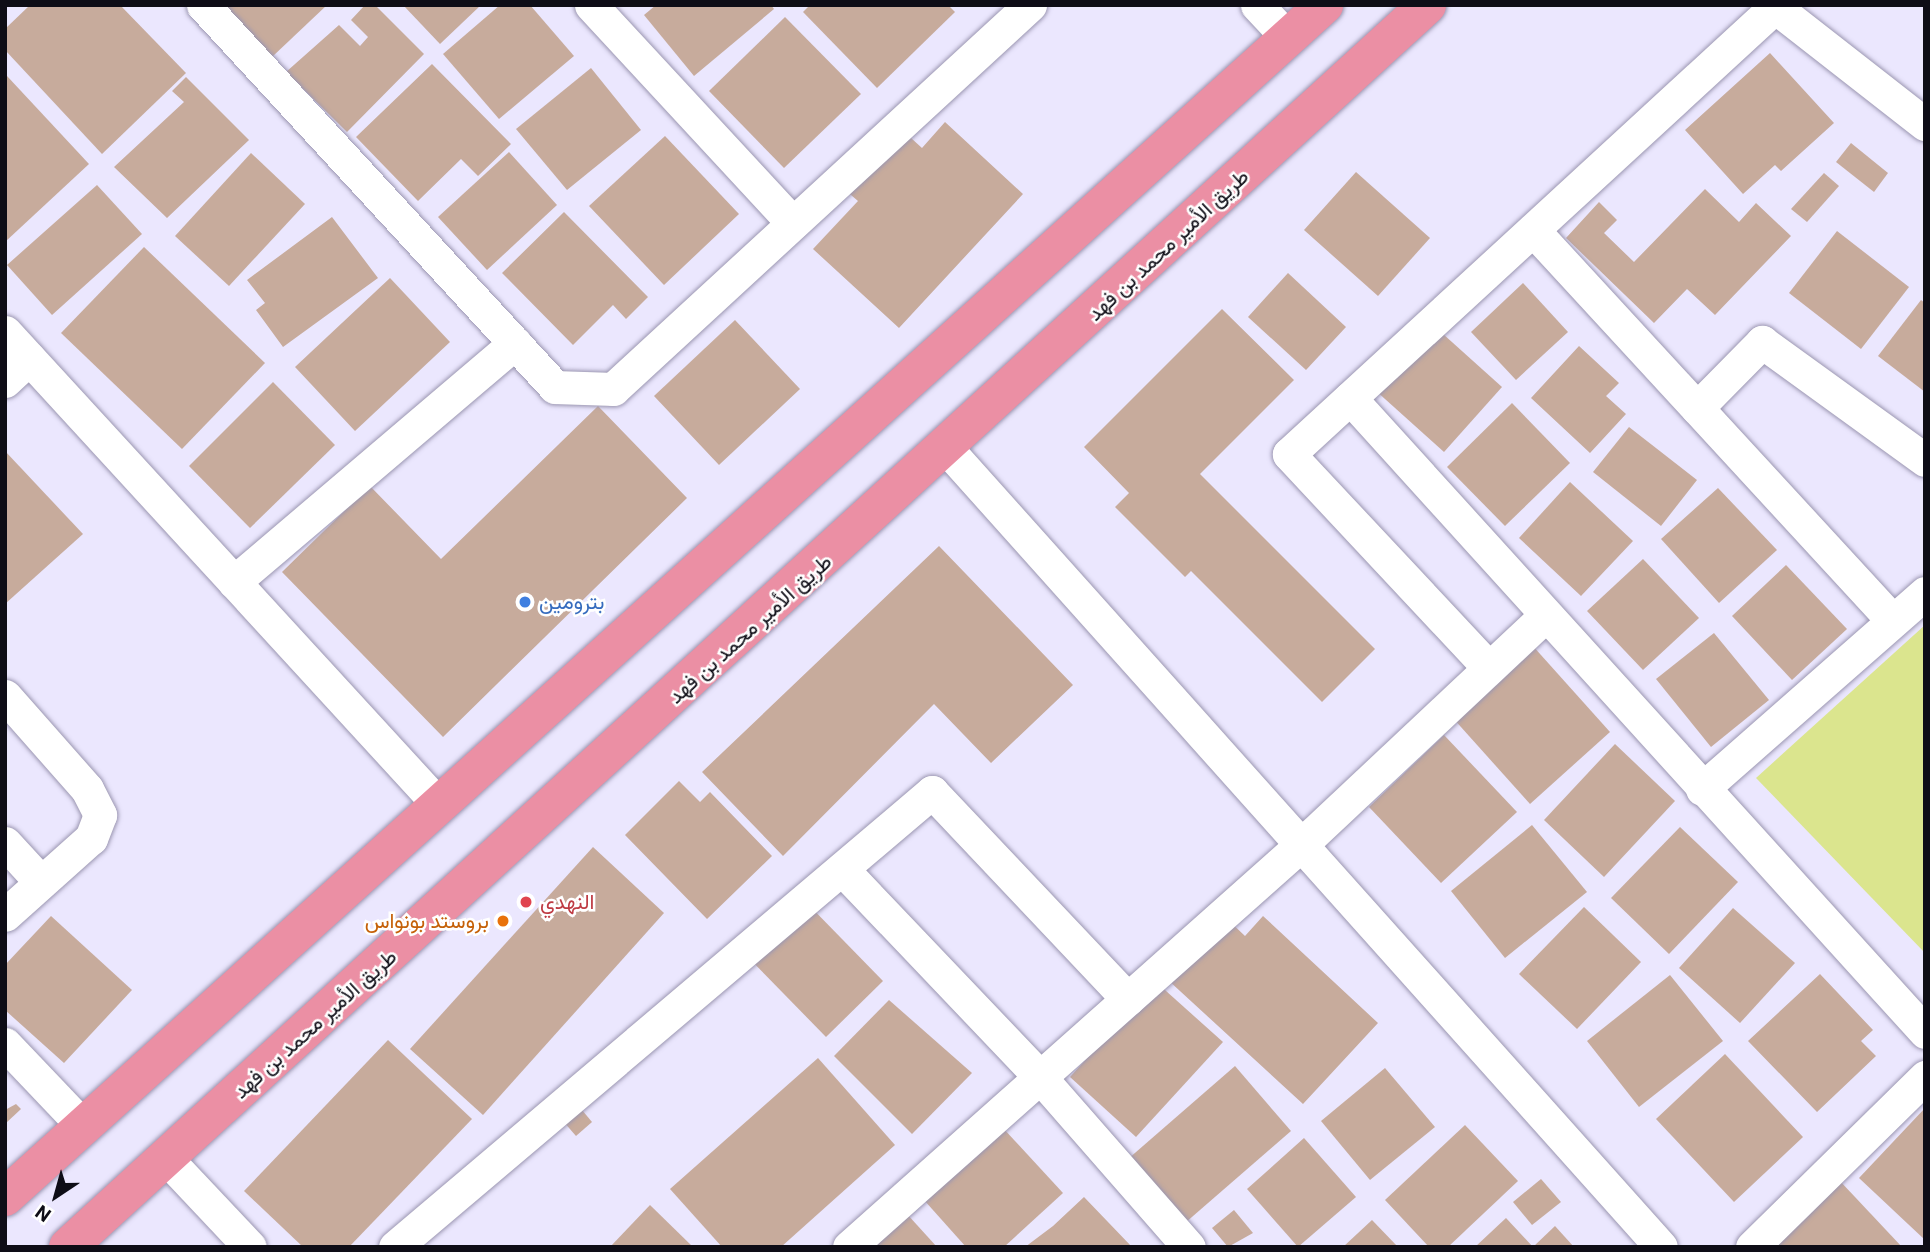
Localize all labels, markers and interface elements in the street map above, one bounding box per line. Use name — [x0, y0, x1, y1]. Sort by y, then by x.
street label: طريق الأمير محمد بن فهد — [1082, 164, 1254, 326]
street label: طريق الأمير محمد بن فهد — [663, 549, 837, 709]
place label: بترومين — [539, 589, 605, 615]
marker: بترومين — [517, 594, 533, 610]
place label: النهدي — [540, 889, 594, 915]
marker: النهدي — [518, 894, 534, 910]
place label: بروستد بونواس — [365, 908, 489, 934]
marker: بروستد بونواس — [495, 913, 511, 929]
street label: طريق الأمير محمد بن فهد — [228, 944, 402, 1104]
north arrow — [21, 1161, 91, 1231]
text: N — [31, 1200, 56, 1227]

